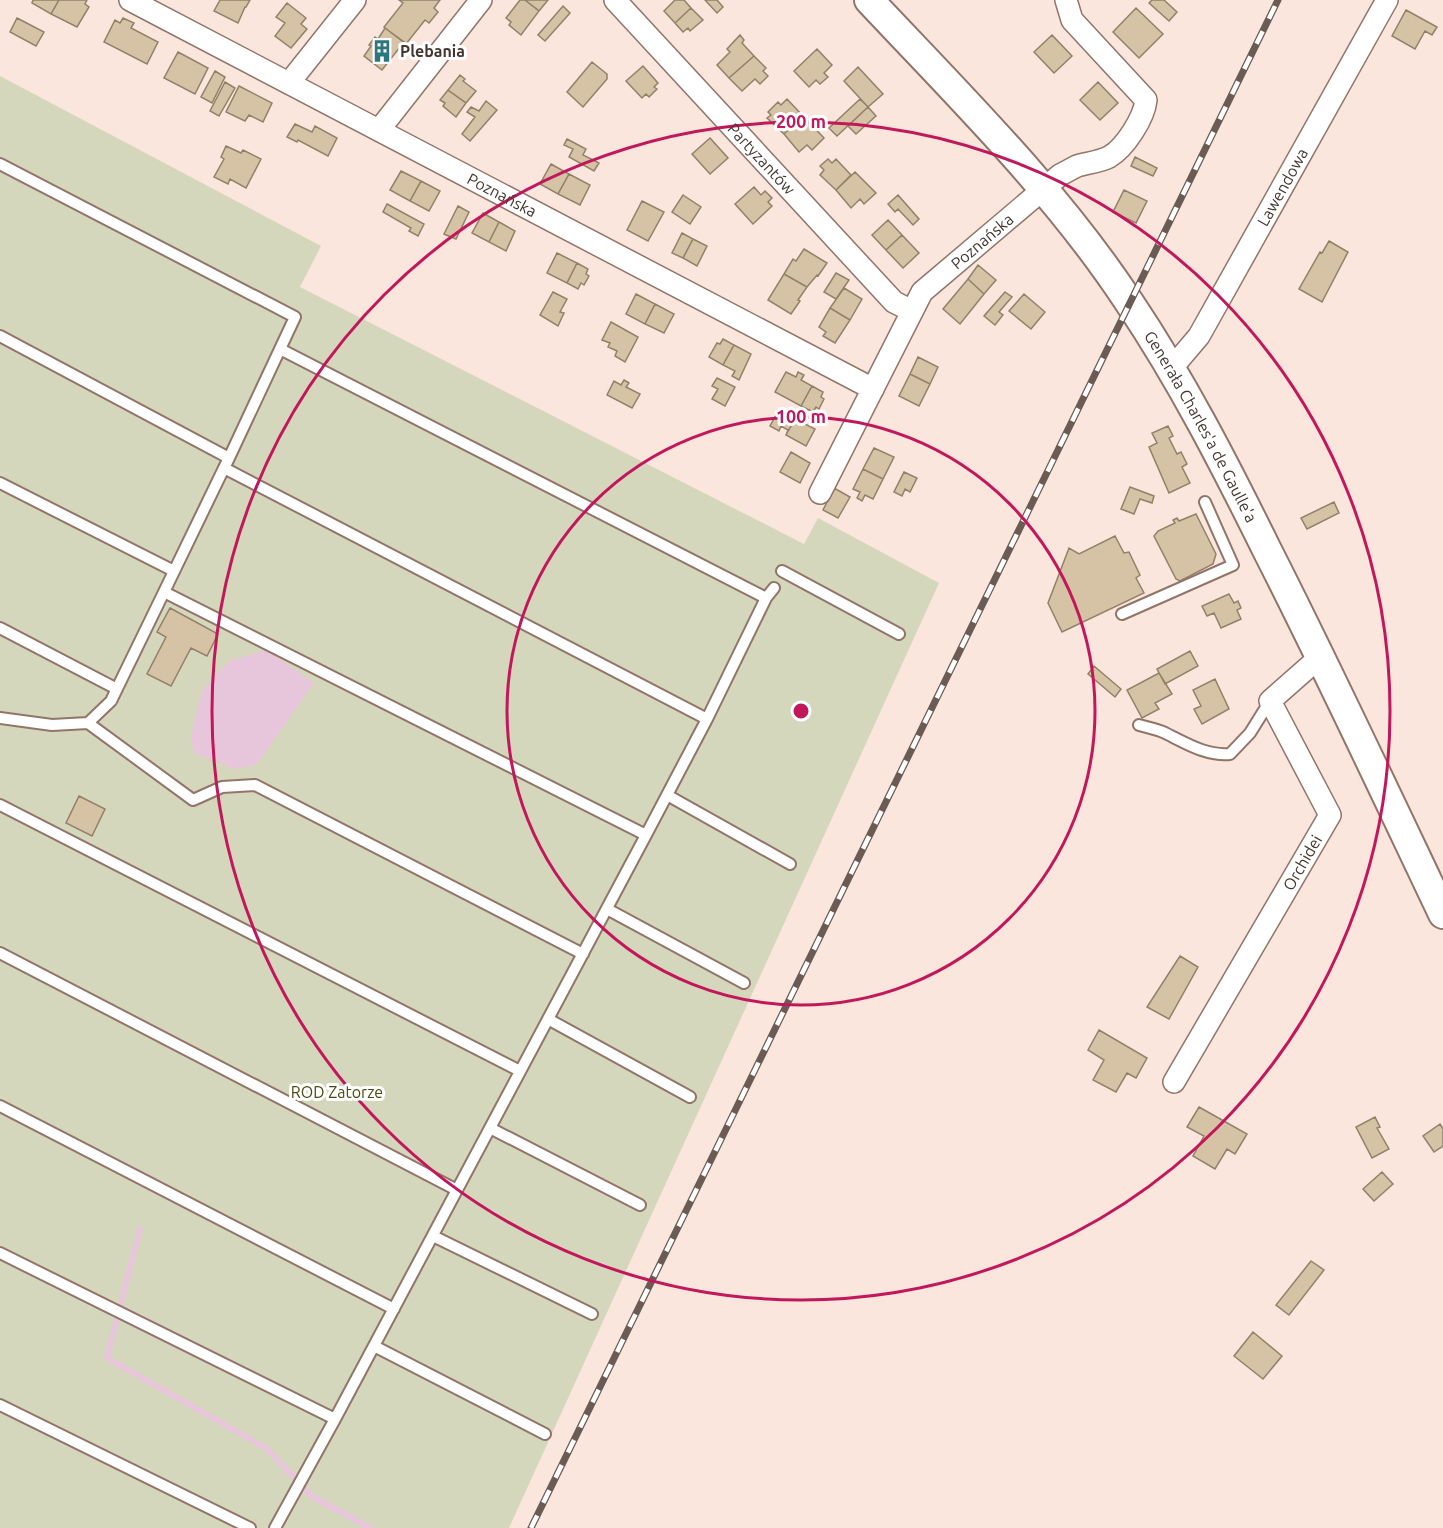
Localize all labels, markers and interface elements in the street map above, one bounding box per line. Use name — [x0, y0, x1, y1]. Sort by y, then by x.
building icon: Plebania — [369, 38, 395, 64]
place label: Plebania — [400, 42, 465, 60]
text: 200 m — [776, 111, 826, 131]
street label: Partyzantów — [724, 119, 799, 198]
street label: Lawendowa — [1253, 145, 1311, 229]
street label: Poznańska — [464, 169, 540, 220]
street label: Poznańska — [947, 210, 1017, 273]
street label: Generała Charles'a de Gaulle'a — [1141, 327, 1261, 525]
text: 100 m — [776, 406, 826, 426]
centre of rings — [791, 701, 811, 721]
street label: Orchidei — [1279, 832, 1325, 894]
park label: ROD Zatorze — [291, 1083, 383, 1101]

